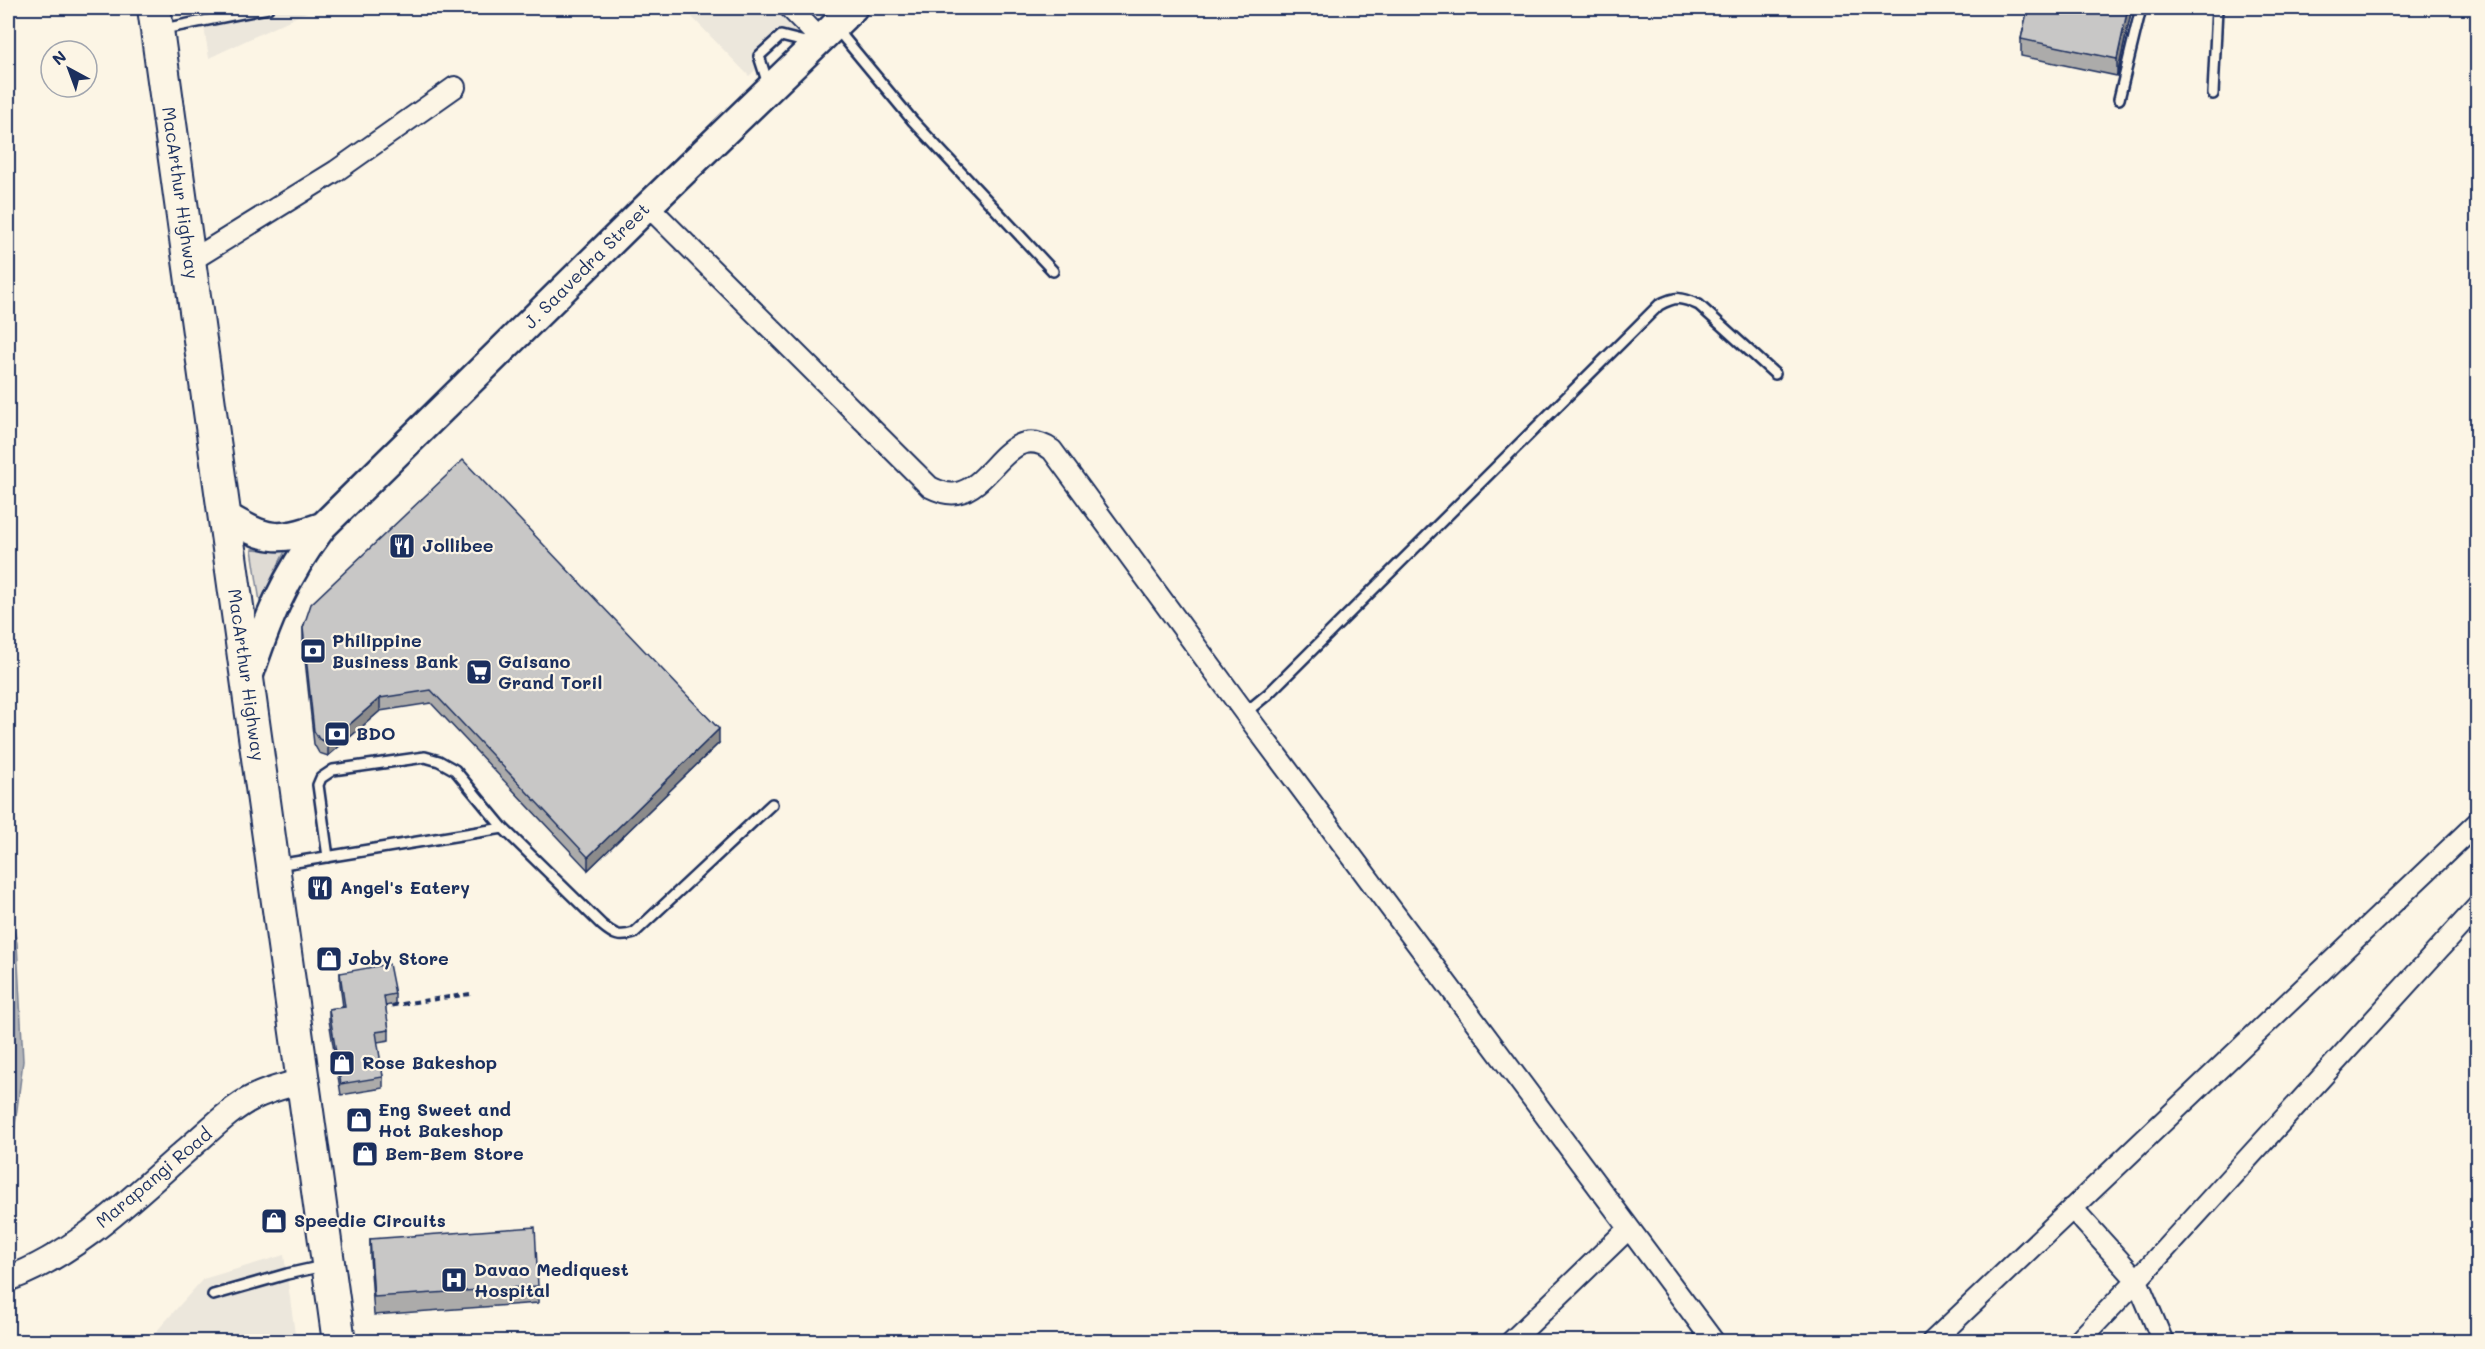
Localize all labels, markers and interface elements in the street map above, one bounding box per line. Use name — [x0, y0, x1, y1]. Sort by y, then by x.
north arrow — [39, 39, 99, 99]
text: N — [47, 45, 70, 69]
street label: MacArthur Highway — [157, 105, 205, 281]
street label: J. Saavedra Street — [518, 197, 655, 334]
restaurant icon: Jollibee — [387, 531, 417, 561]
place label: Jollibee — [422, 533, 494, 557]
street label: MacArthur Highway — [223, 587, 271, 763]
place label: Philippine Business Bank — [332, 628, 459, 673]
bank icon: Philippine Business Bank — [298, 636, 328, 666]
place label: Gaisano Grand Toril — [498, 649, 602, 694]
supermarket icon: Gaisano Grand Toril — [464, 657, 494, 687]
bank icon: BDO — [322, 719, 352, 749]
place label: BDO — [356, 721, 396, 745]
restaurant icon: Angel's Eatery — [305, 873, 335, 903]
place label: Angel's Eatery — [340, 875, 470, 899]
shop icon: Joby Store — [314, 944, 344, 974]
place label: Joby Store — [348, 946, 449, 970]
shop icon: Rose Bakeshop — [327, 1048, 357, 1078]
place label: Rose Bakeshop — [362, 1050, 497, 1074]
place label: Eng Sweet and Hot Bakeshop — [378, 1097, 511, 1142]
shop icon: Eng Sweet and Hot Bakeshop — [344, 1105, 374, 1135]
street label: Marapangi Road — [90, 1122, 216, 1233]
shop icon: Bem-Bem Store — [350, 1139, 380, 1169]
place label: Bem-Bem Store — [385, 1141, 524, 1165]
shop icon: Speedie Circuits — [259, 1206, 289, 1236]
place label: Speedie Circuits — [294, 1208, 446, 1232]
place label: Davao Mediquest Hospital — [474, 1257, 629, 1302]
hospital icon: Davao Mediquest Hospital — [439, 1265, 469, 1295]

